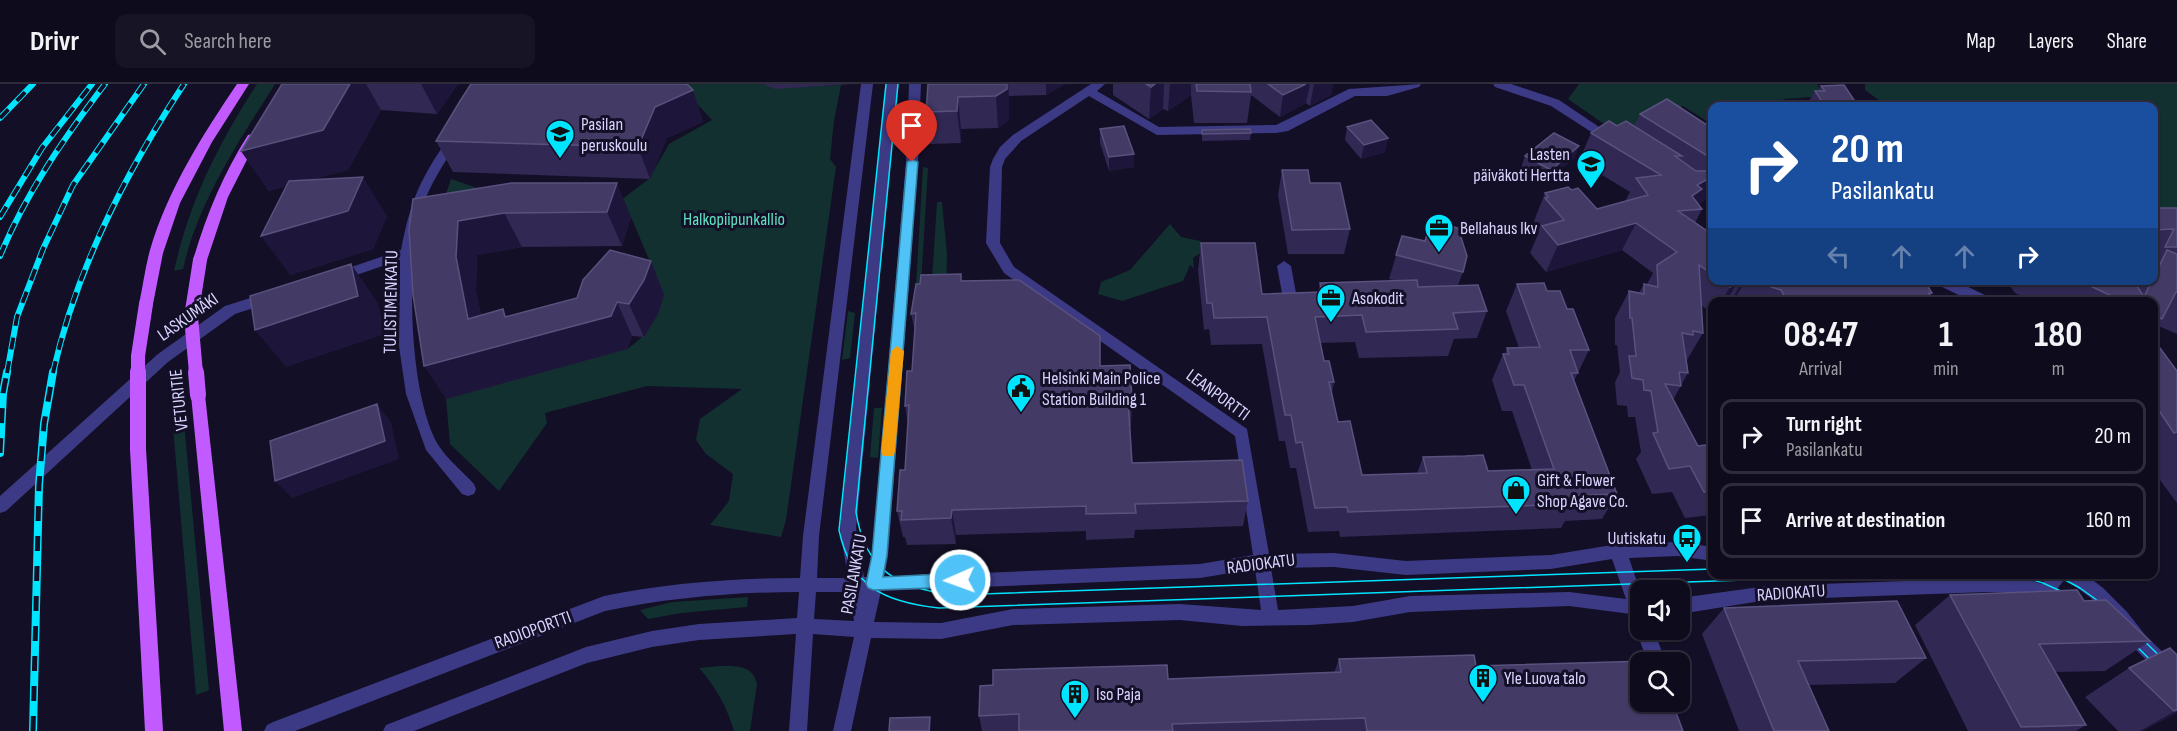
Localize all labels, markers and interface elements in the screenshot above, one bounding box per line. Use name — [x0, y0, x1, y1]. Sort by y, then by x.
search box — [115, 14, 535, 68]
text: Drivr — [30, 25, 79, 58]
icon: search — [136, 25, 169, 58]
text: Search here — [184, 28, 272, 55]
text: Map — [1966, 29, 1995, 54]
text: Layers — [2028, 29, 2074, 54]
text: Share — [2107, 29, 2147, 54]
pin — [886, 100, 937, 162]
icon: arrive — [895, 109, 928, 142]
place label: Pasilan peruskoulu — [581, 114, 647, 156]
school or university icon: Pasilan peruskoulu — [544, 118, 576, 160]
text: 20 m — [1831, 124, 1904, 175]
icon: right — [1732, 126, 1810, 204]
place label: Lasten päiväkoti Hertta — [1473, 144, 1570, 186]
school or university icon: Lasten päiväkoti Hertta — [1575, 148, 1607, 190]
text: Pasilankatu — [1831, 175, 1934, 207]
park label: Halkopiipunkallio — [683, 209, 785, 230]
office icon: Bellahaus lkv — [1423, 212, 1455, 254]
place label: Bellahaus lkv — [1460, 218, 1538, 239]
icon: left — [1822, 240, 1855, 273]
icon: ahead — [1885, 240, 1918, 273]
icon: ahead — [1948, 240, 1981, 273]
icon: right — [2011, 240, 2044, 273]
street label: TULISTIMENKATU — [380, 250, 402, 354]
office icon: Asokodit — [1315, 282, 1347, 324]
street label: LASKUMÄKI — [154, 288, 222, 346]
place label: Asokodit — [1351, 288, 1405, 309]
text: 08:47 — [1784, 314, 1858, 357]
text: 1 — [1939, 314, 1953, 357]
text: 180 — [2034, 314, 2082, 357]
text: Arrival — [1799, 357, 1842, 381]
text: min — [1933, 357, 1958, 381]
text: m — [2052, 357, 2065, 381]
street label: LEANPORTTI — [1182, 365, 1254, 425]
street label: VETURITIE — [165, 368, 193, 432]
place label: Helsinki Main Police Station Building 1 — [1042, 368, 1160, 410]
public building icon: Helsinki Main Police Station Building 1 — [1005, 372, 1037, 414]
text: Turn right — [1786, 411, 1862, 438]
icon: right — [1735, 420, 1768, 453]
text: 20 m — [2095, 423, 2131, 450]
text: Pasilankatu — [1786, 438, 1863, 462]
place label: Gift & Flower Shop Agave Co. — [1537, 470, 1628, 512]
shop icon: Gift & Flower Shop Agave Co. — [1500, 474, 1532, 516]
icon: arrive — [1735, 504, 1768, 537]
text: Arrive at destination — [1786, 507, 1945, 534]
text: 160 m — [2086, 507, 2131, 534]
bus stop icon: Uutiskatu — [1671, 522, 1703, 564]
place label: Uutiskatu — [1607, 528, 1666, 549]
street label: PASILANKATU — [837, 532, 871, 616]
position arrow — [928, 548, 992, 612]
street label: RADIOKATU — [1226, 549, 1296, 579]
map controls — [1630, 580, 1690, 712]
button: sound — [1630, 580, 1690, 640]
street label: RADIOKATU — [1756, 580, 1826, 606]
street label: RADIOPORTTI — [492, 606, 574, 654]
button: search — [1630, 652, 1690, 712]
building icon: Yle Luova talo — [1467, 662, 1499, 704]
place label: Yle Luova talo — [1504, 668, 1586, 689]
building icon: Iso Paja — [1059, 678, 1091, 720]
place label: Iso Paja — [1096, 684, 1141, 705]

